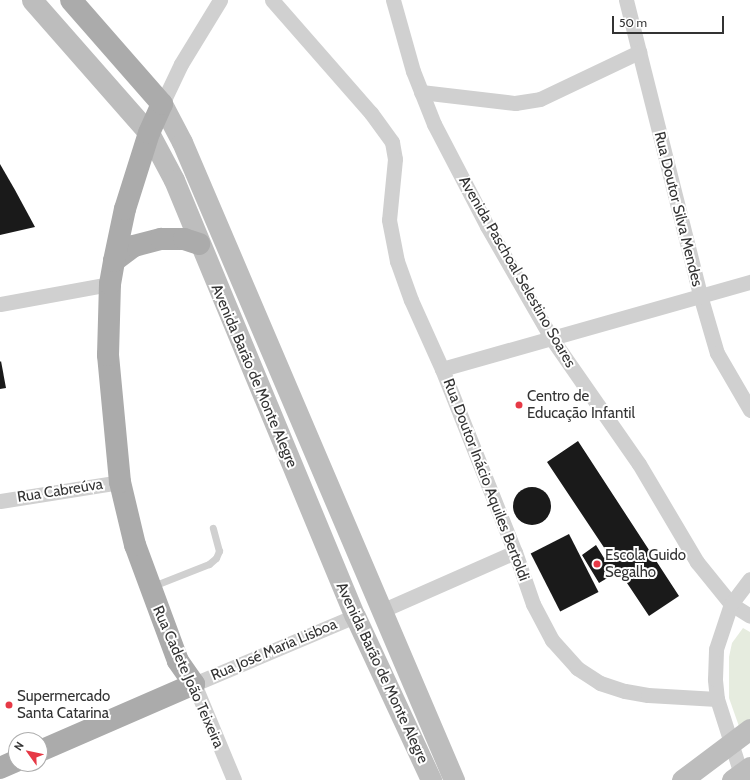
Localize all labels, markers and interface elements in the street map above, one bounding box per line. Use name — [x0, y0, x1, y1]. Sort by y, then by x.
scale bar — [614, 8, 726, 34]
text: 50 m — [619, 15, 647, 30]
street label: Rua Doutor Silva Mendes — [650, 130, 706, 288]
street label: Avenida Paschoal Selestino Soares — [455, 173, 579, 371]
street label: Avenida Barão de Monte Alegre — [207, 282, 301, 470]
street label: Rua Doutor Inácio Aquiles Bertoldi — [439, 376, 533, 584]
place label: Centro de Educação Infantil — [527, 387, 635, 422]
marker: Centro de Educação Infantil — [514, 400, 524, 410]
street label: Rua Cabreúva — [16, 475, 104, 507]
place label: Escola Guido Segalho — [605, 546, 686, 581]
marker: Escola Guido Segalho — [592, 559, 602, 569]
street label: Avenida Barão de Monte Alegre — [332, 580, 432, 766]
street label: Rua Cadete João Teixeira — [149, 603, 227, 751]
street label: Rua José Maria Lisboa — [208, 615, 340, 685]
place label: Supermercado Santa Catarina — [17, 687, 110, 722]
marker: Supermercado Santa Catarina — [4, 700, 14, 710]
north arrow — [8, 732, 48, 772]
text: N — [11, 739, 27, 753]

